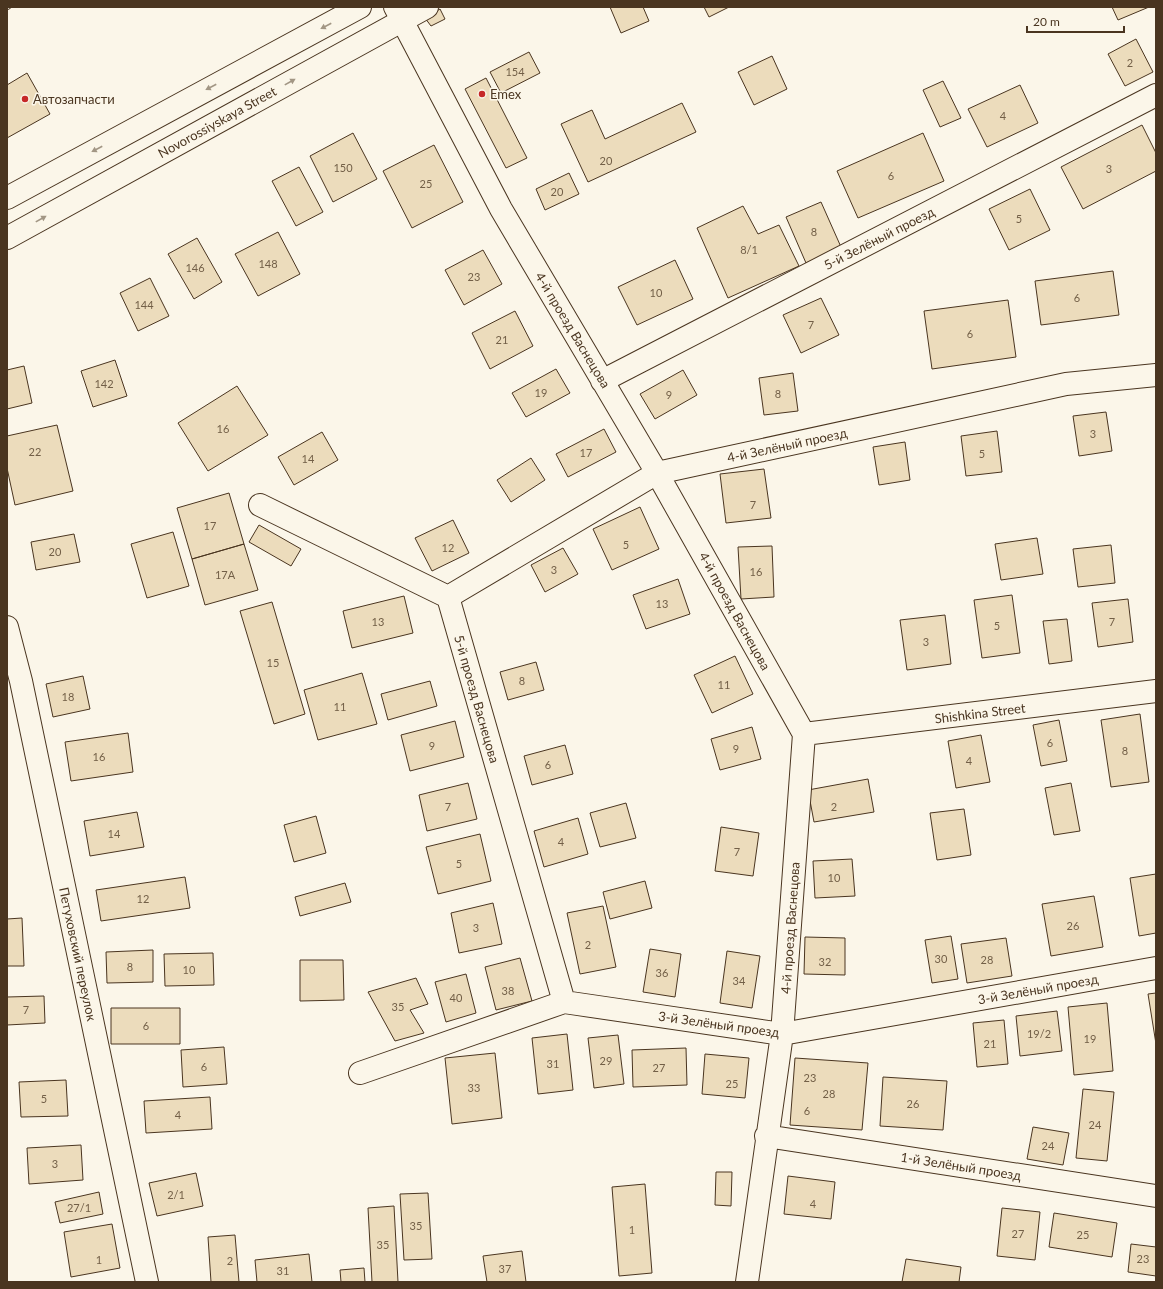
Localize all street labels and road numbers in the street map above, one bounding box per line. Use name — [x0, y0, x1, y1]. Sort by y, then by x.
street label: Novorossiyskaya Street — [155, 83, 279, 161]
street label: 5-й Зелёный проезд — [821, 203, 937, 273]
street label: 4-й проезд Васнецова — [532, 269, 614, 391]
street label: 4-й Зелёный проезд — [726, 424, 848, 466]
street label: 4-й проезд Васнецова — [696, 549, 774, 673]
street label: 5-й проезд Васнецова — [451, 633, 503, 765]
street label: Shishkina Street — [934, 699, 1027, 726]
street label: 4-й проезд Васнецова — [777, 861, 803, 995]
street label: Петуховский переулок — [56, 886, 100, 1023]
street label: 3-й Зелёный проезд — [976, 971, 1100, 1007]
street label: 3-й Зелёный проезд — [657, 1008, 781, 1040]
street label: 1-й Зелёный проезд — [899, 1149, 1023, 1183]

